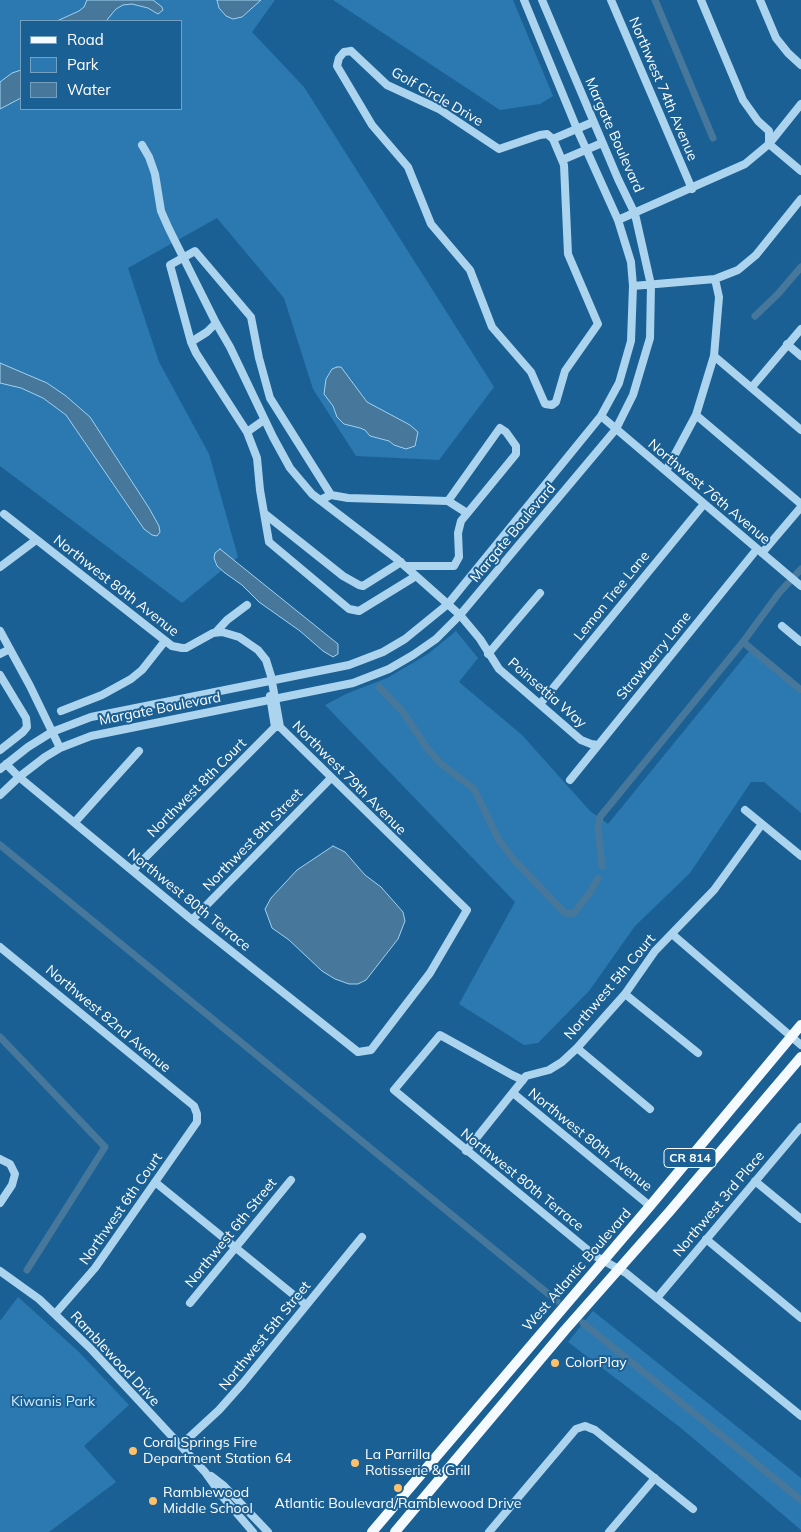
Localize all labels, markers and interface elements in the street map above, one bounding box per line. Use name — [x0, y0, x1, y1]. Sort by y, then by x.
street label: Northwest 74th Avenue — [625, 15, 701, 163]
legend — [20, 20, 182, 110]
text: Road — [67, 30, 104, 49]
text: Park — [67, 55, 99, 74]
street label: Golf Circle Drive — [388, 64, 486, 130]
street label: Margate Boulevard — [581, 75, 647, 195]
text: Water — [67, 80, 111, 99]
street label: Northwest 76th Avenue — [644, 436, 774, 548]
street label: Margate Boulevard — [467, 480, 559, 586]
street label: Northwest 80th Avenue — [50, 532, 182, 640]
street label: Lemon Tree Lane — [571, 548, 653, 644]
street label: Strawberry Lane — [613, 608, 695, 704]
street label: Poinsettia Way — [504, 654, 590, 732]
street label: Margate Boulevard — [98, 689, 222, 729]
street label: Northwest 79th Avenue — [288, 717, 410, 839]
street label: Northwest 8th Court — [144, 735, 250, 841]
street label: Northwest 8th Street — [200, 785, 306, 895]
street label: Northwest 80th Terrace — [124, 845, 254, 955]
street label: Northwest 5th Court — [561, 931, 659, 1043]
street label: Northwest 82nd Avenue — [42, 962, 174, 1076]
street label: Northwest 80th Avenue — [525, 1085, 655, 1195]
street label: Northwest 80th Terrace — [457, 1125, 587, 1235]
road number: CR 814 — [664, 1148, 716, 1168]
street label: Northwest 3rd Place — [670, 1148, 768, 1260]
street label: Northwest 6th Court — [76, 1150, 166, 1268]
street label: Northwest 6th Street — [182, 1175, 280, 1291]
street label: West Atlantic Boulevard — [519, 1205, 635, 1335]
street label: Northwest 5th Street — [216, 1278, 314, 1394]
street label: Ramblewood Drive — [67, 1308, 163, 1410]
place label: ColorPlay — [565, 1355, 627, 1371]
marker: ColorPlay — [549, 1357, 561, 1369]
park label: Kiwanis Park — [11, 1394, 95, 1410]
place label: Coral Springs Fire Department Station 64 — [143, 1435, 292, 1468]
marker: Coral Springs Fire Department Station 64 — [127, 1445, 139, 1457]
place label: La Parrilla Rotisserie & Grill — [365, 1447, 470, 1480]
marker: La Parrilla Rotisserie & Grill — [349, 1457, 361, 1469]
marker: Atlantic Boulevard/Ramblewood Drive — [392, 1482, 404, 1494]
place label: Ramblewood Middle School — [163, 1485, 253, 1518]
marker: Ramblewood Middle School — [147, 1495, 159, 1507]
place label: Atlantic Boulevard/Ramblewood Drive — [275, 1496, 521, 1512]

